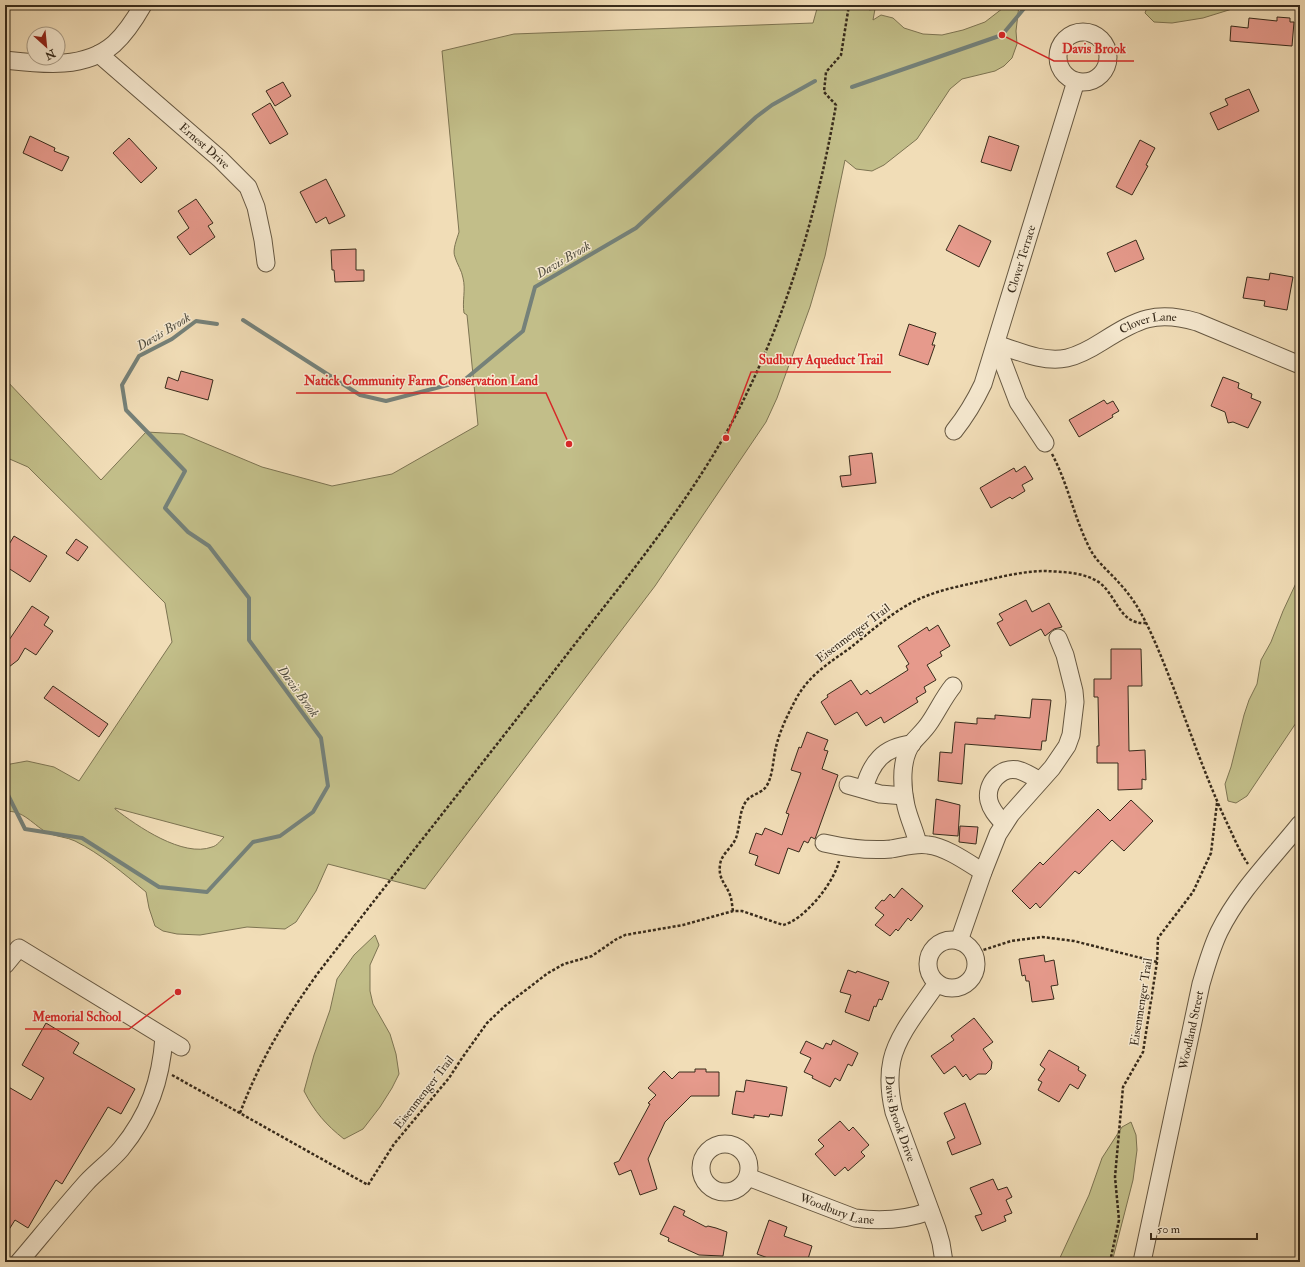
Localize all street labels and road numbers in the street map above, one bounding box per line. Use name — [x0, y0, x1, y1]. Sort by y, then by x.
street label: Ernest Drive — [176, 120, 233, 172]
street label: Clover Terrace — [1004, 223, 1039, 295]
street label: Clover Lane — [1117, 310, 1177, 338]
street label: Eisenmenger Trail — [813, 601, 893, 666]
street label: Eisenmenger Trail — [1127, 957, 1156, 1047]
street label: Woodland Street — [1176, 989, 1207, 1072]
street label: Eisenmenger Trail — [391, 1053, 458, 1132]
street label: Davis Brook Drive — [882, 1076, 919, 1164]
street label: Woodbury Lane — [797, 1190, 875, 1228]

